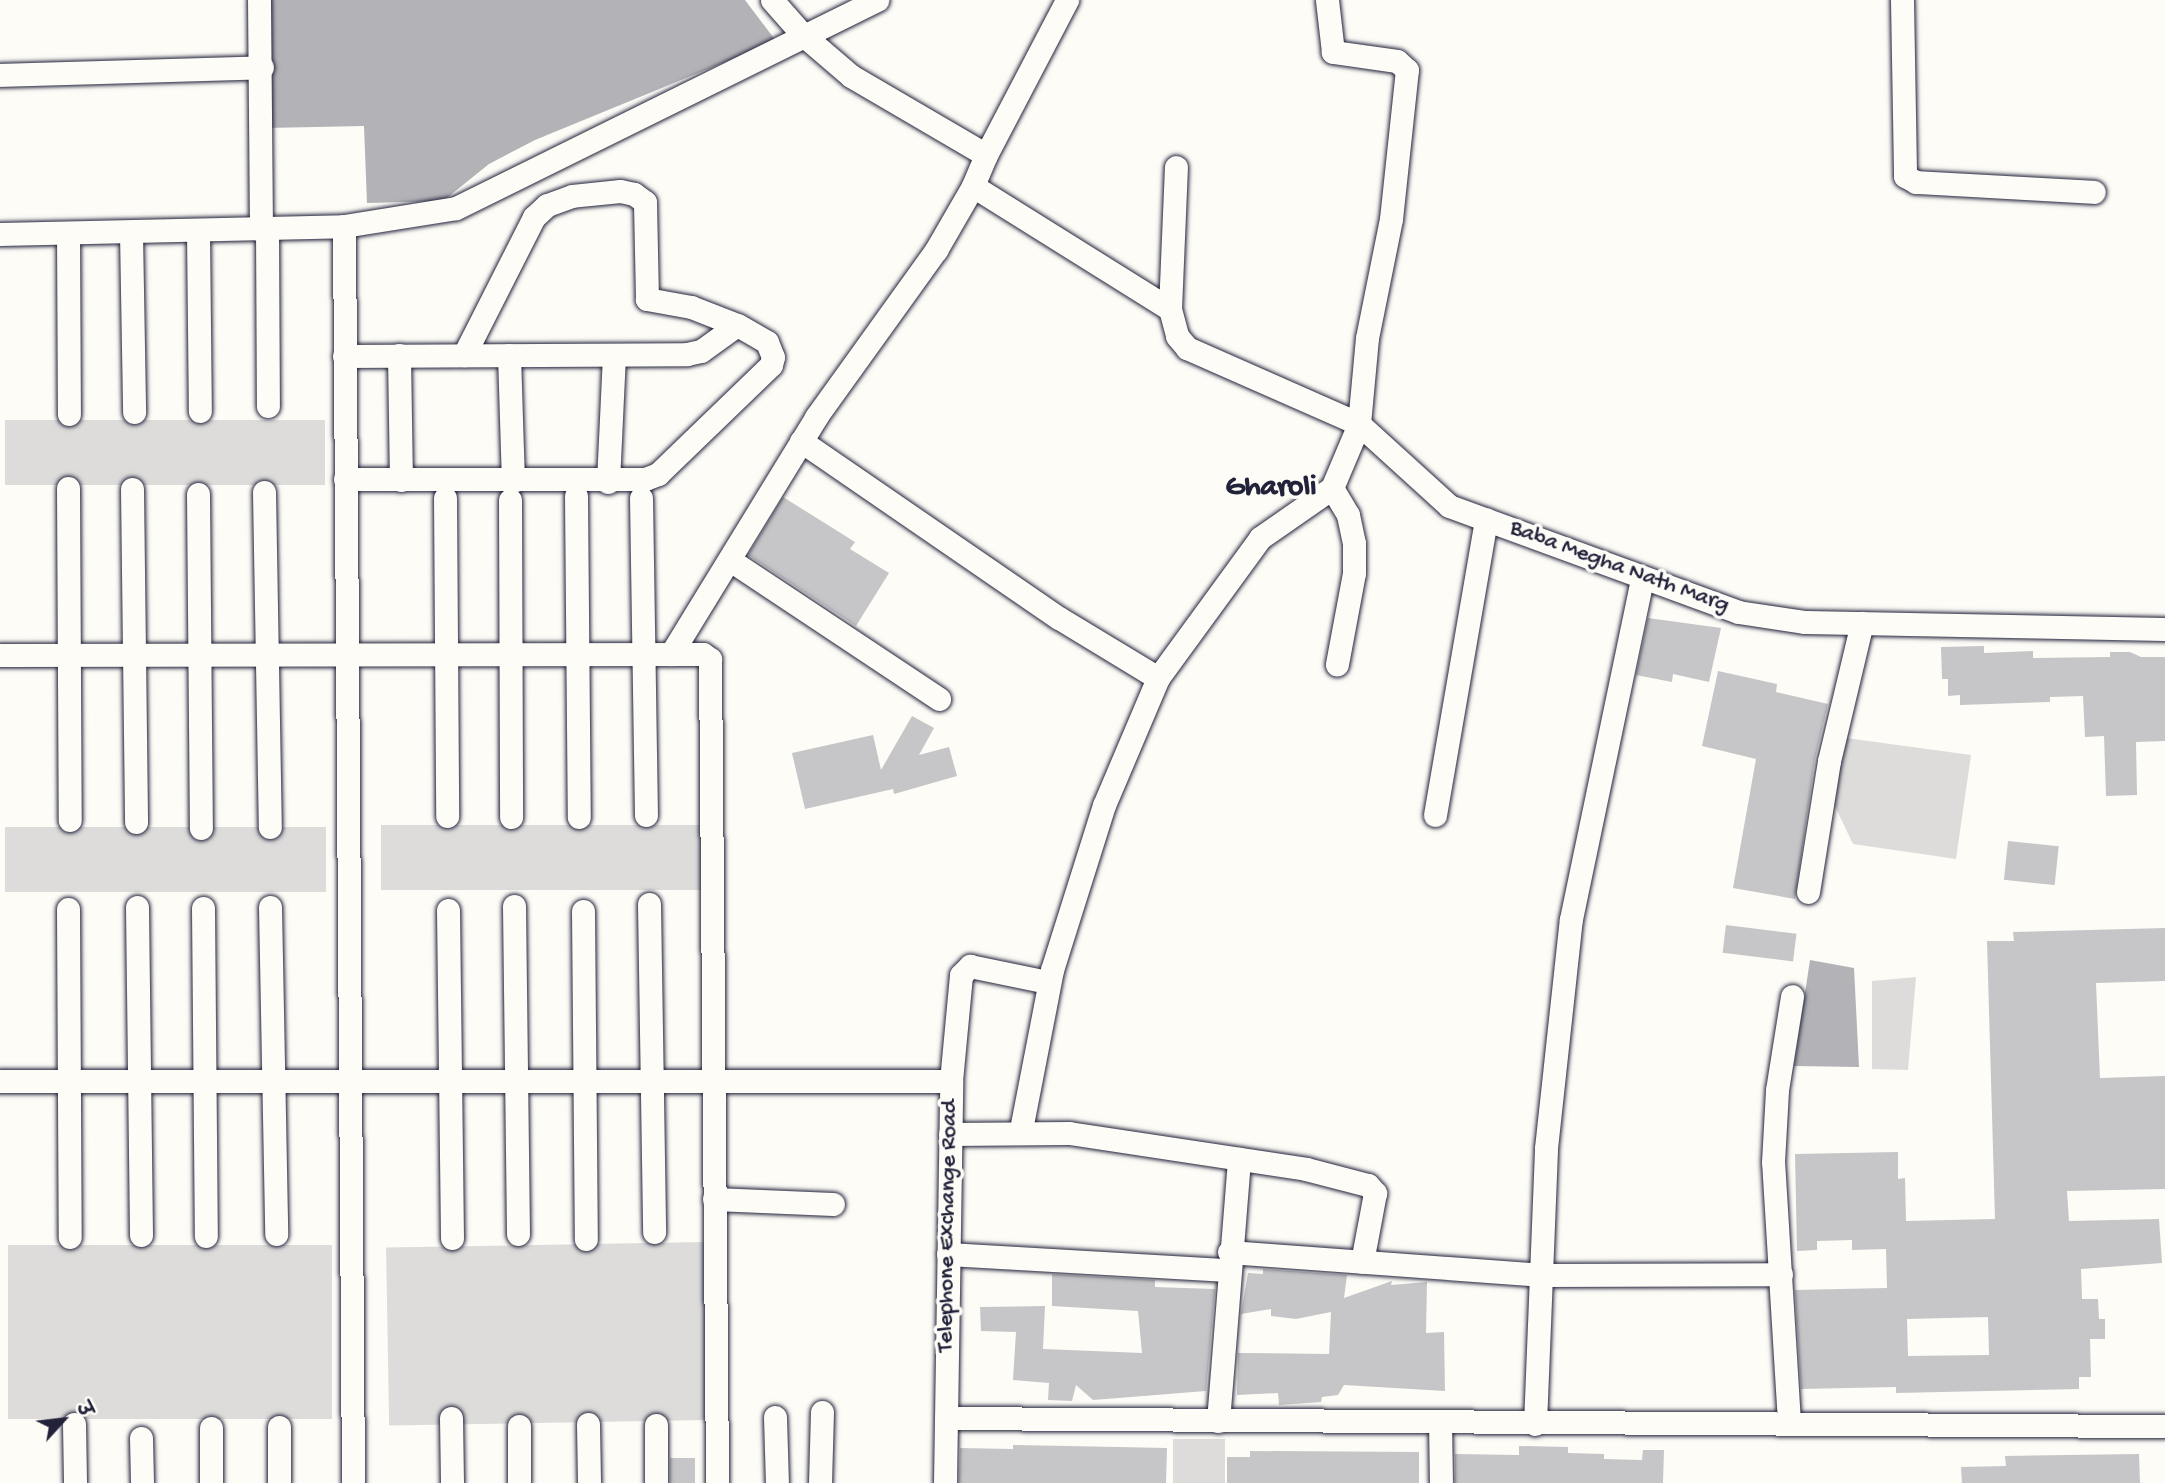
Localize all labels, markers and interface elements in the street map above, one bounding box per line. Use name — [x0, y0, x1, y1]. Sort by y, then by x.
district label: Gharoli — [1226, 471, 1316, 507]
street label: Baba Megha Nath Marg — [1506, 515, 1732, 621]
street label: Telephone Exchange Road — [933, 1100, 965, 1352]
north arrow — [28, 1385, 98, 1455]
text: उ — [69, 1399, 95, 1421]

